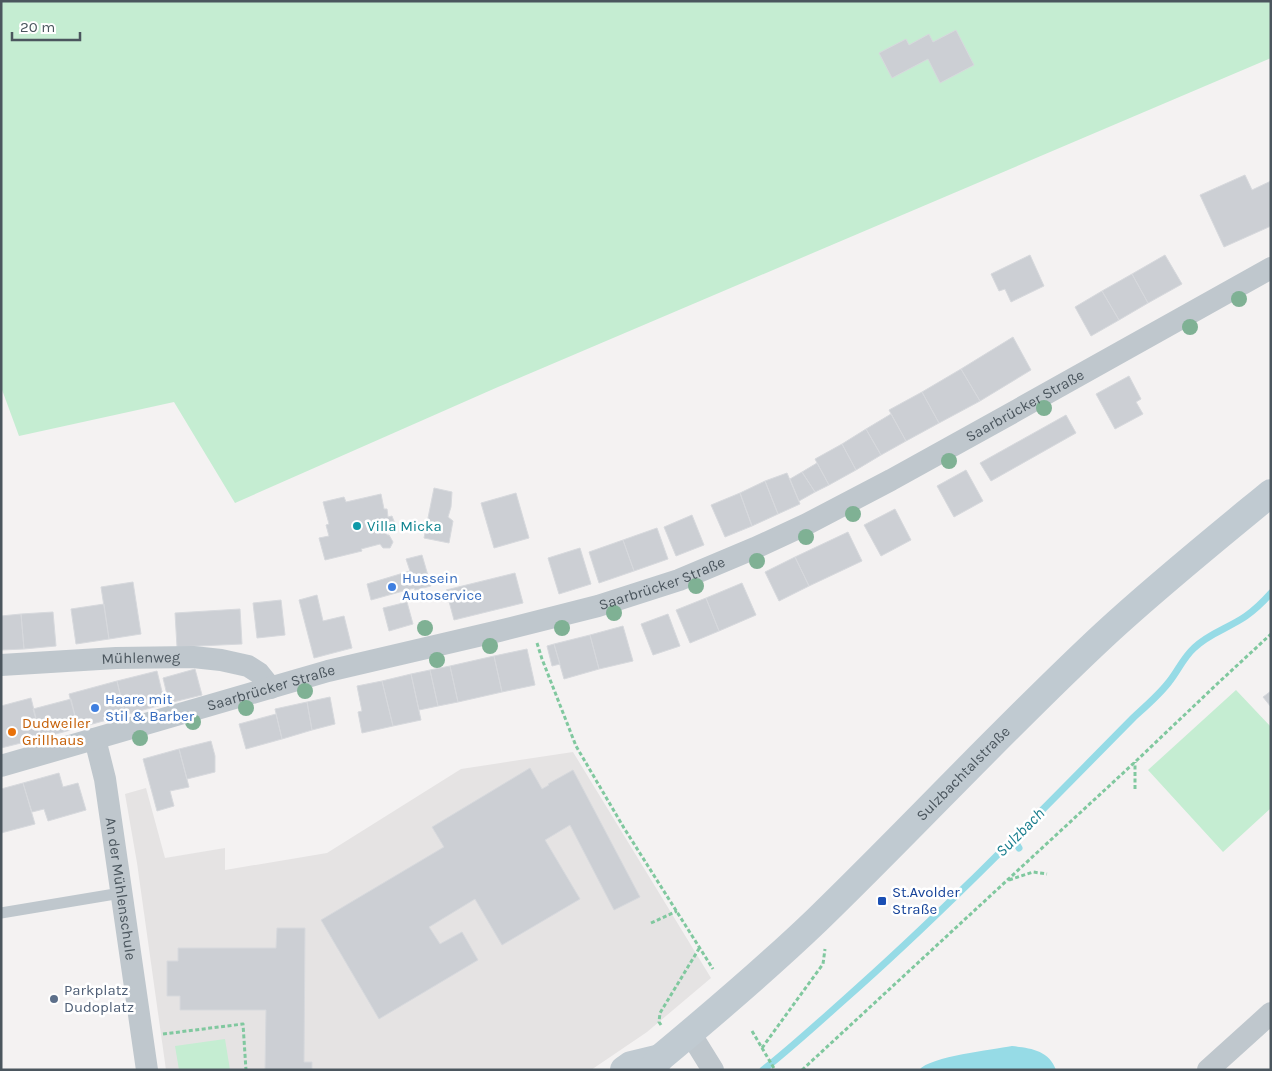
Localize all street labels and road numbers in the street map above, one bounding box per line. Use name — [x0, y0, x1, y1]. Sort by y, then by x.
street label: Saarbrücker Straße — [963, 365, 1087, 446]
street label: Saarbrücker Straße — [597, 553, 728, 614]
street label: Mühlenweg — [101, 648, 181, 668]
street label: Saarbrücker Straße — [205, 661, 337, 715]
street label: Sulzbachtalstraße — [913, 722, 1014, 825]
street label: An der Mühlenschule — [102, 816, 140, 961]

